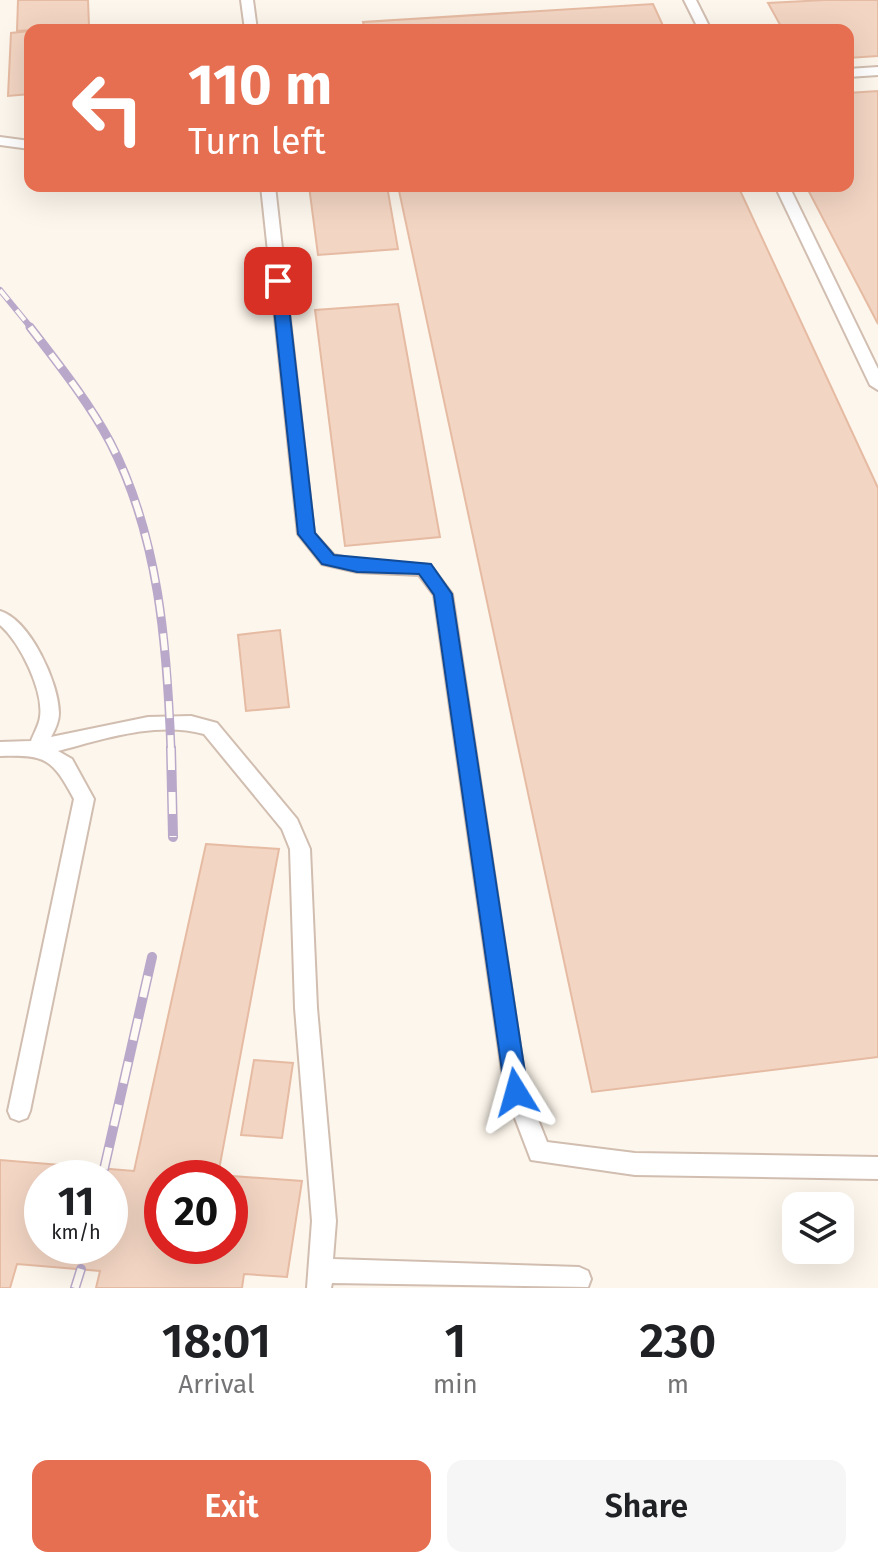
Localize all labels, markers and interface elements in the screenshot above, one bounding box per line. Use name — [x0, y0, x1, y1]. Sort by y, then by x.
text: 110 m — [188, 52, 332, 119]
icon: left — [56, 56, 160, 160]
text: Turn left — [188, 120, 326, 164]
pin — [244, 247, 312, 315]
icon: arrive — [256, 259, 300, 303]
position arrow — [474, 1050, 558, 1134]
speed limit sign: 20 — [144, 1160, 248, 1264]
text: 11 — [58, 1178, 94, 1226]
map controls — [782, 1192, 854, 1264]
button: layers — [782, 1192, 854, 1264]
text: km/h — [51, 1220, 101, 1244]
text: 18:01 — [162, 1312, 271, 1370]
text: 1 — [444, 1312, 466, 1370]
text: 230 — [639, 1312, 716, 1370]
text: Arrival — [178, 1369, 255, 1400]
text: min — [433, 1369, 478, 1400]
text: m — [667, 1369, 689, 1400]
button: Exit — [32, 1460, 431, 1552]
button: Share — [447, 1460, 846, 1552]

